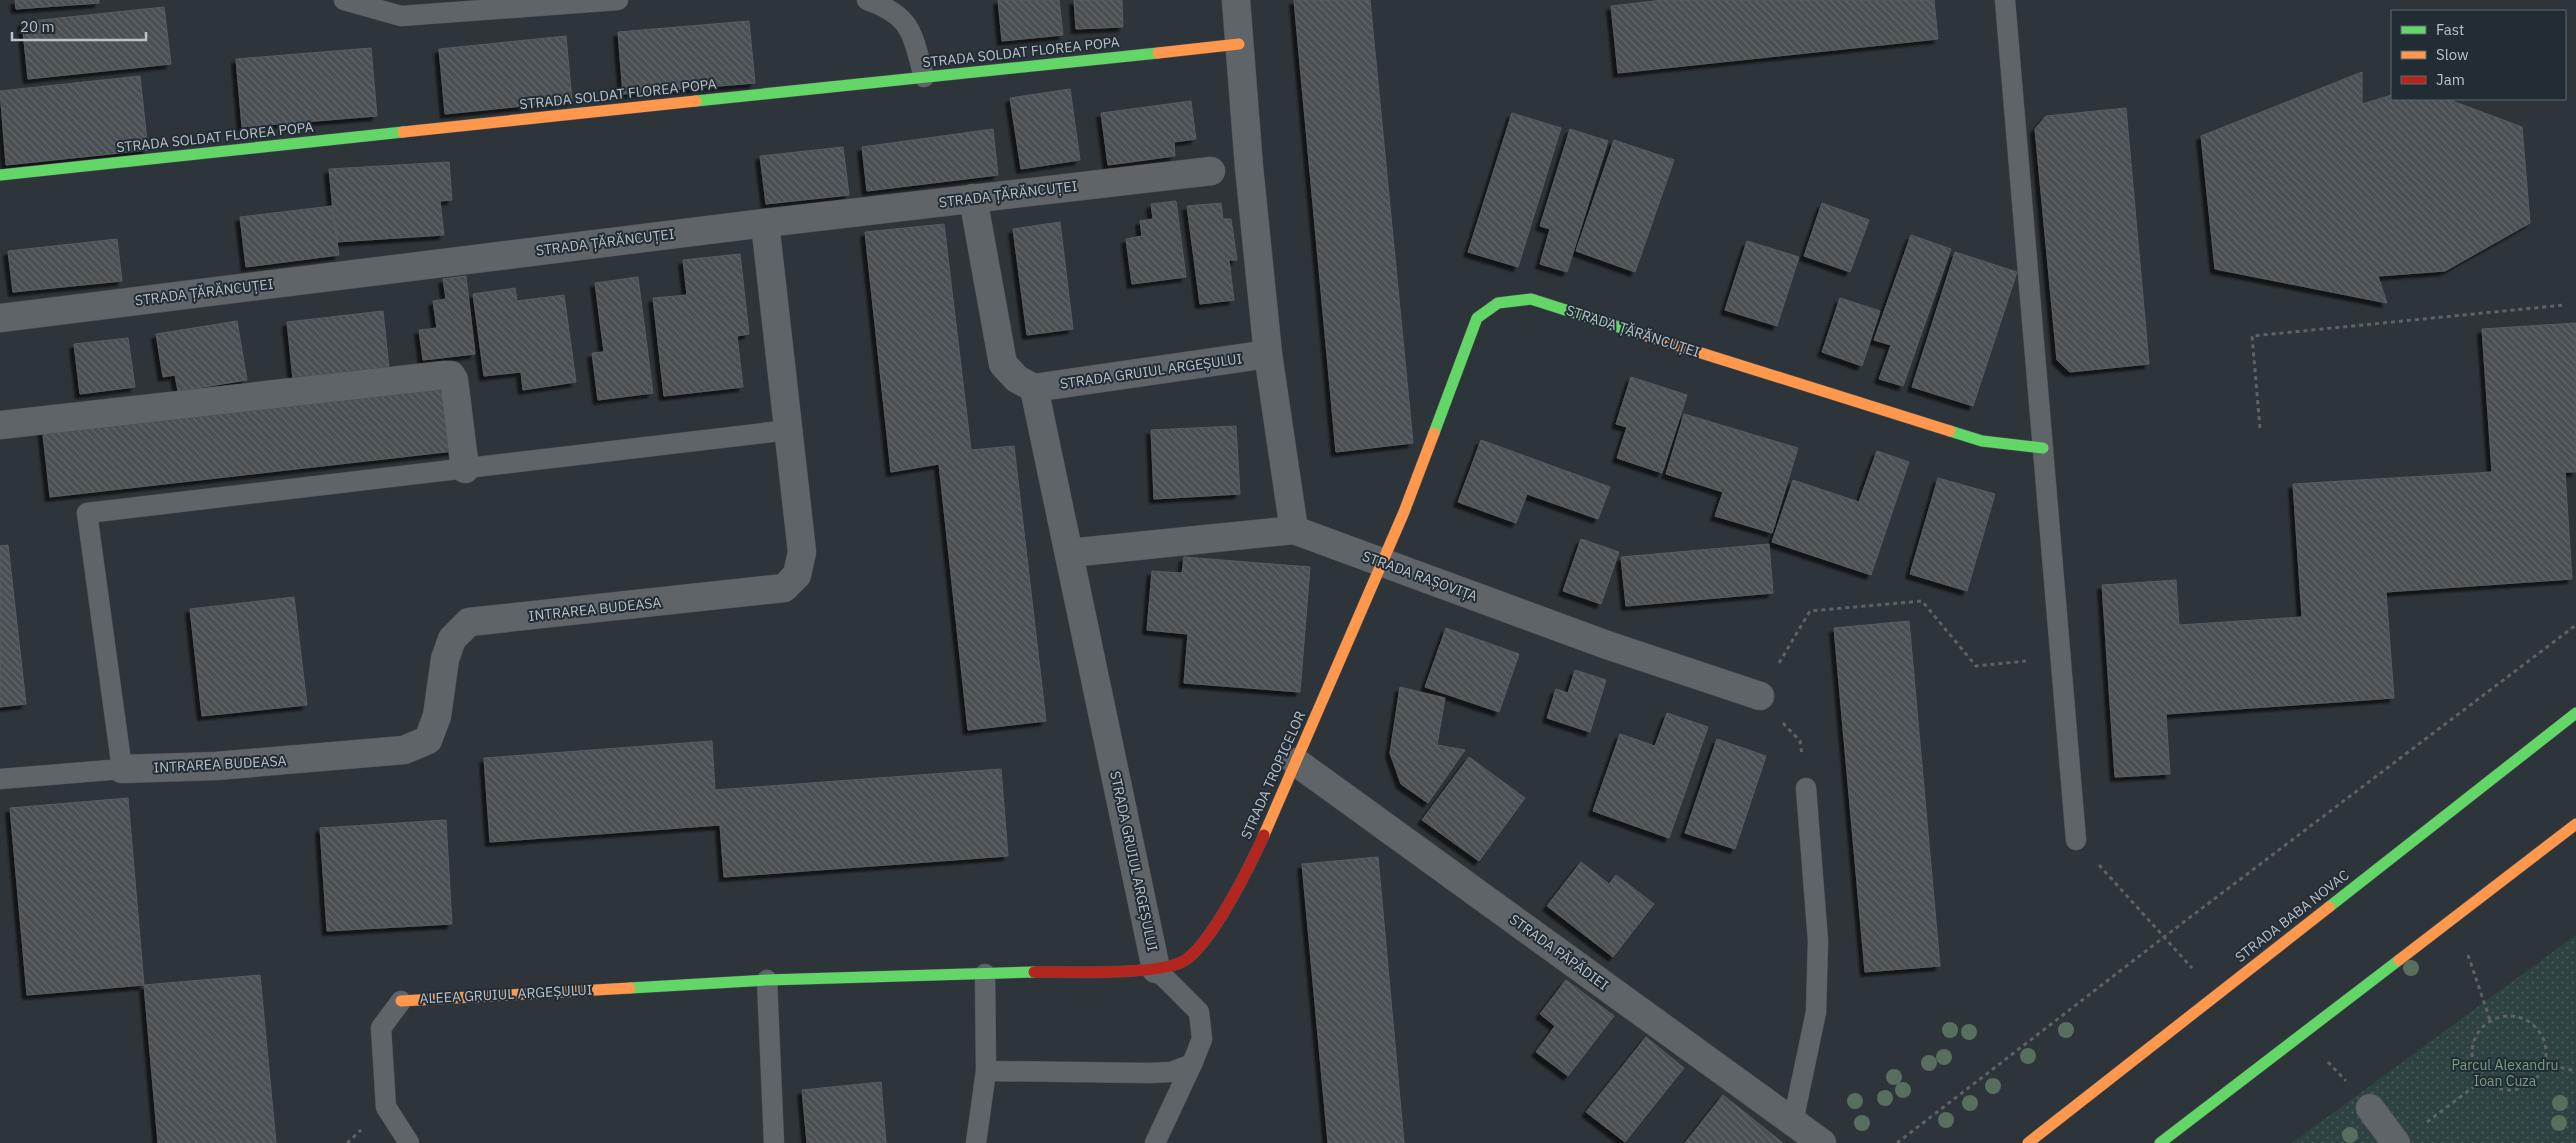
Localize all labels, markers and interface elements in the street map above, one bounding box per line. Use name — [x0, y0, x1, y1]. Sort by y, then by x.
scale bar — [12, 10, 146, 42]
legend — [2391, 10, 2566, 100]
text: 20 m — [20, 17, 55, 36]
text: Fast — [2436, 20, 2464, 39]
street label: STRADA SOLDAT FLOREA POPA — [922, 33, 1120, 71]
text: Slow — [2436, 45, 2469, 64]
text: Jam — [2436, 70, 2465, 89]
street label: STRADA SOLDAT FLOREA POPA — [519, 75, 717, 113]
street label: STRADA SOLDAT FLOREA POPA — [116, 118, 314, 156]
street label: STRADA ȚĂRĂNCUȚEI — [938, 176, 1078, 211]
street label: STRADA ȚĂRĂNCUȚEI — [535, 224, 675, 259]
street label: STRADA ȚĂRĂNCUȚEI — [134, 274, 274, 309]
street label: STRADA ȚĂRĂNCUȚEI — [1564, 300, 1702, 361]
street label: STRADA GRUIUL ARGEȘULUI — [1059, 349, 1243, 393]
street label: STRADA RAȘOVIȚA — [1360, 547, 1480, 605]
street label: INTRAREA BUDEASA — [528, 593, 662, 625]
street label: STRADA TROPICELOR — [1237, 708, 1309, 842]
street label: INTRAREA BUDEASA — [153, 752, 287, 776]
street label: STRADA GRUIUL ARGEȘULUI — [1106, 769, 1162, 953]
street label: STRADA BABA NOVAC — [2231, 866, 2353, 966]
street label: STRADA PĂPĂDIEI — [1506, 909, 1613, 994]
street label: ALEEA GRUIUL ARGEȘULUI — [419, 980, 593, 1008]
park label: Parcul Alexandru Ioan Cuza — [2451, 1056, 2559, 1090]

